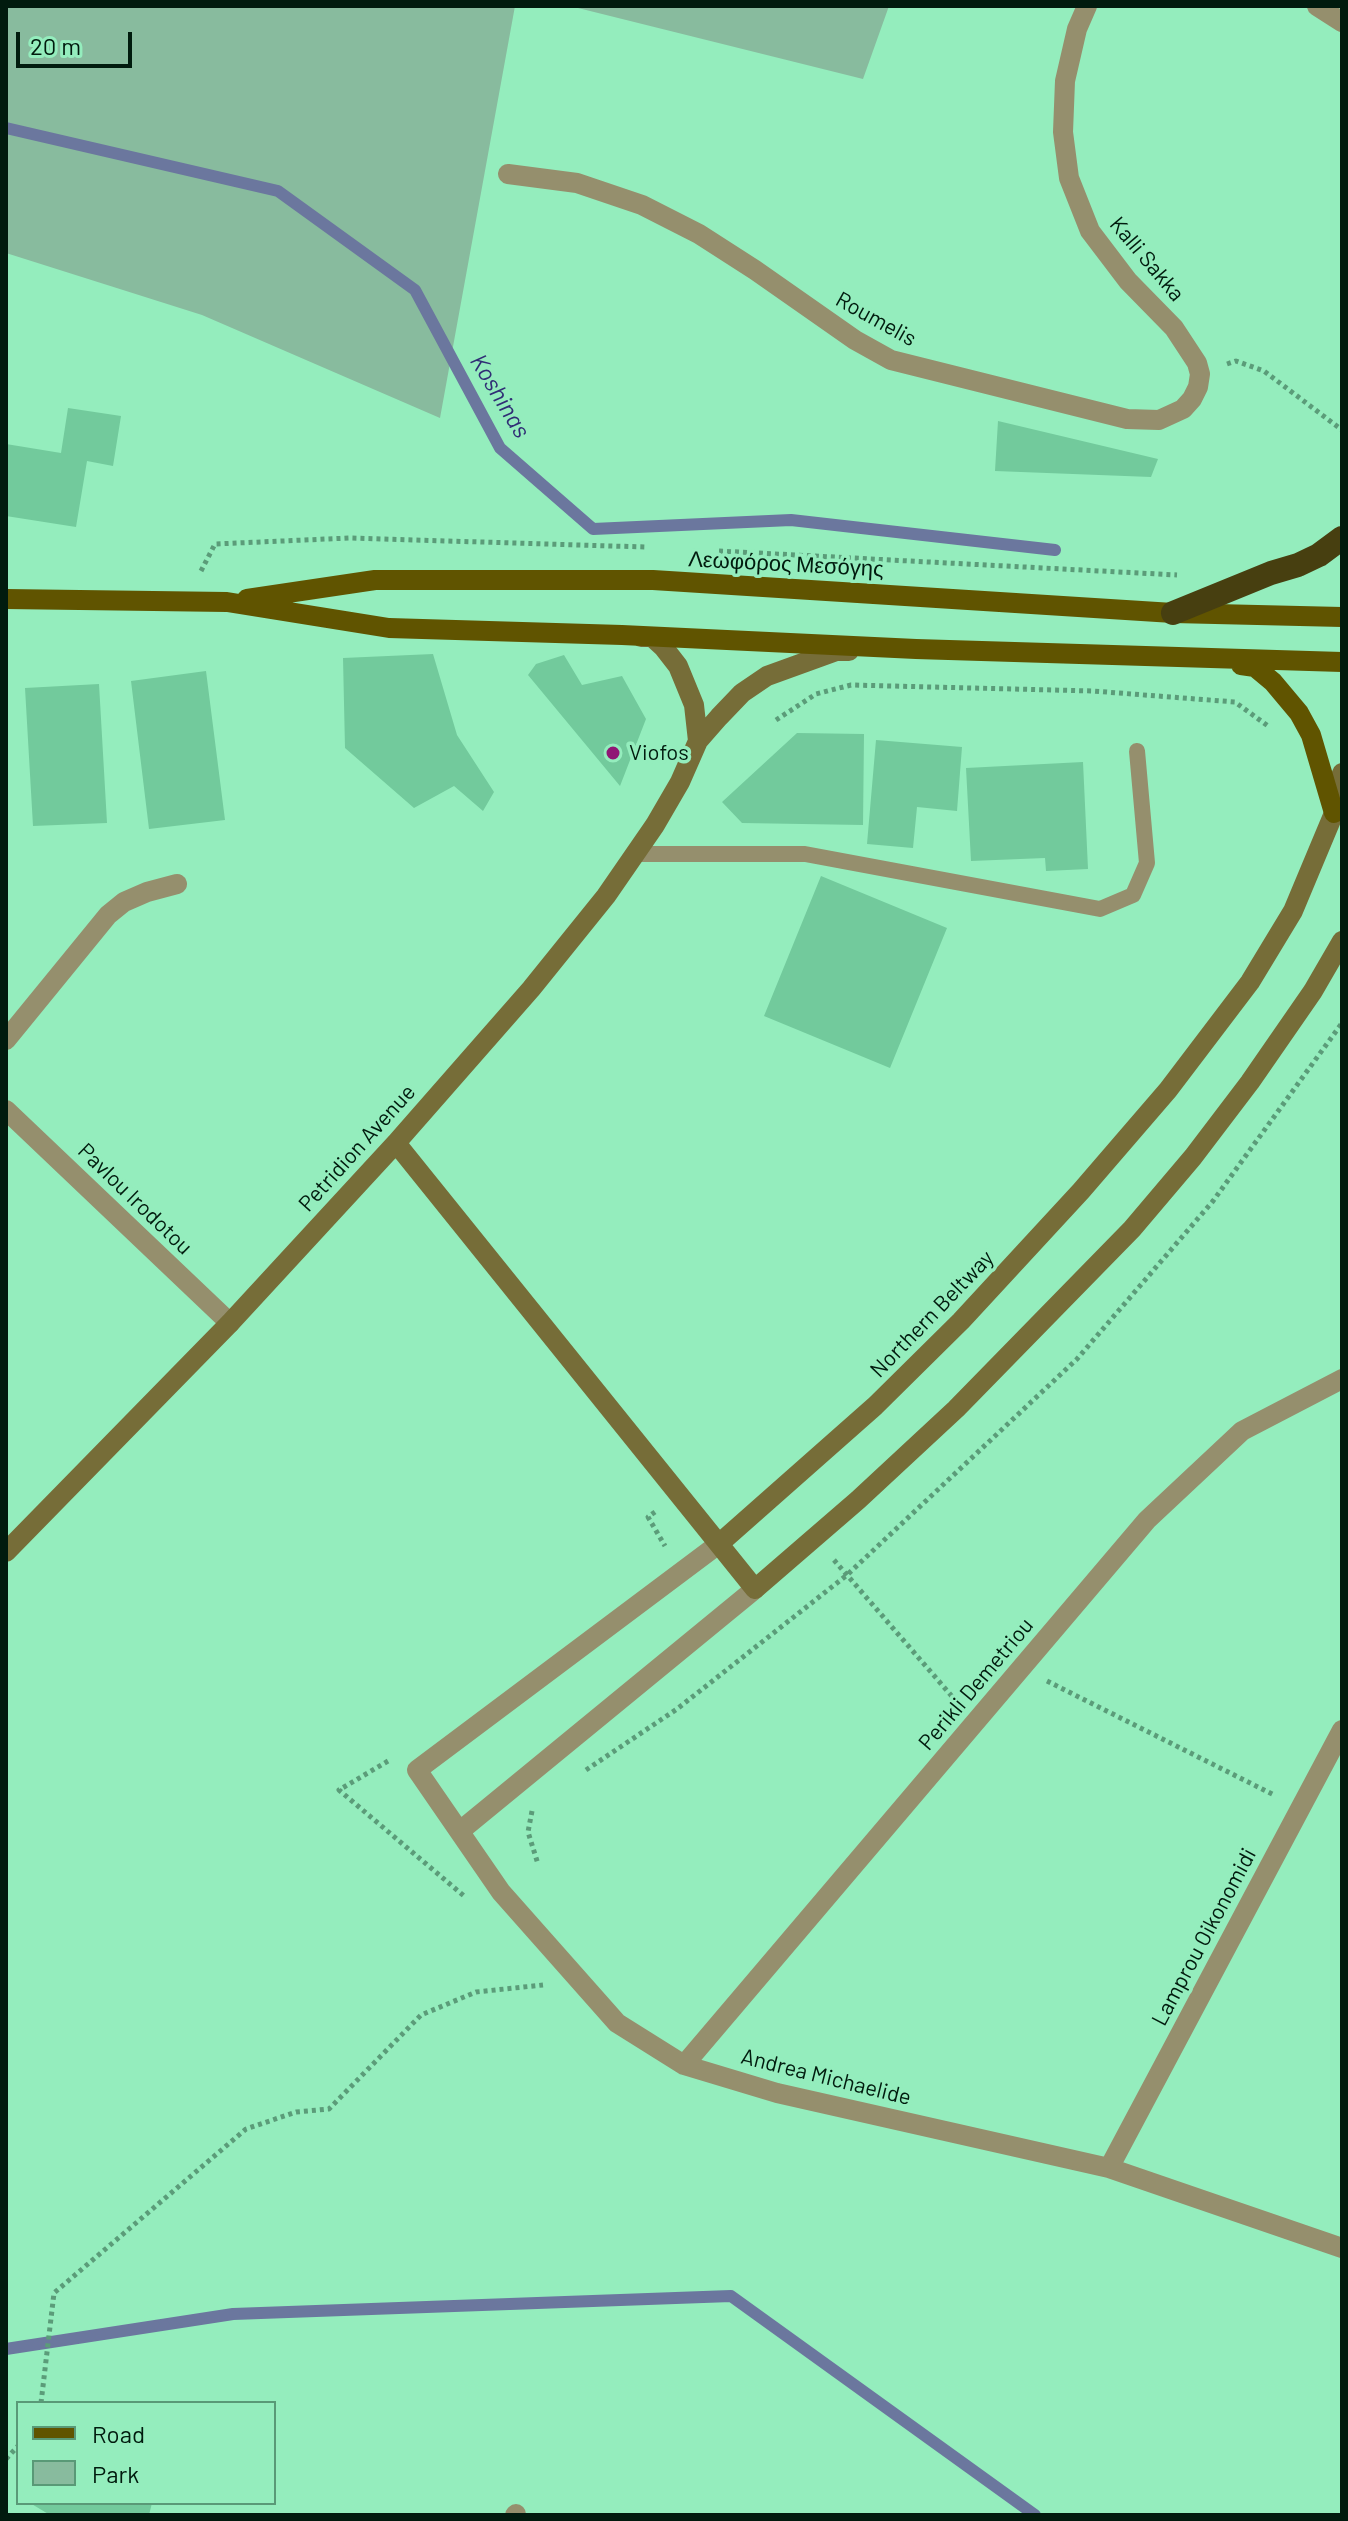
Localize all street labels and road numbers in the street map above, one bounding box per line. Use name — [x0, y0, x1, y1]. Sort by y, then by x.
street label: Kalli Sakka — [1104, 211, 1190, 307]
street label: Roumelis — [831, 286, 921, 352]
street label: Λεωφόρος Μεσόγης — [688, 546, 884, 582]
street label: Petridion Avenue — [293, 1079, 421, 1217]
street label: Pavlou Irodotou — [72, 1138, 198, 1260]
street label: Northern Beltway — [865, 1245, 999, 1383]
street label: Perikli Demetriou — [913, 1613, 1039, 1755]
street label: Lamprou Oikonomidi — [1146, 1844, 1262, 2030]
street label: Andrea Michaelide — [738, 2043, 914, 2111]

